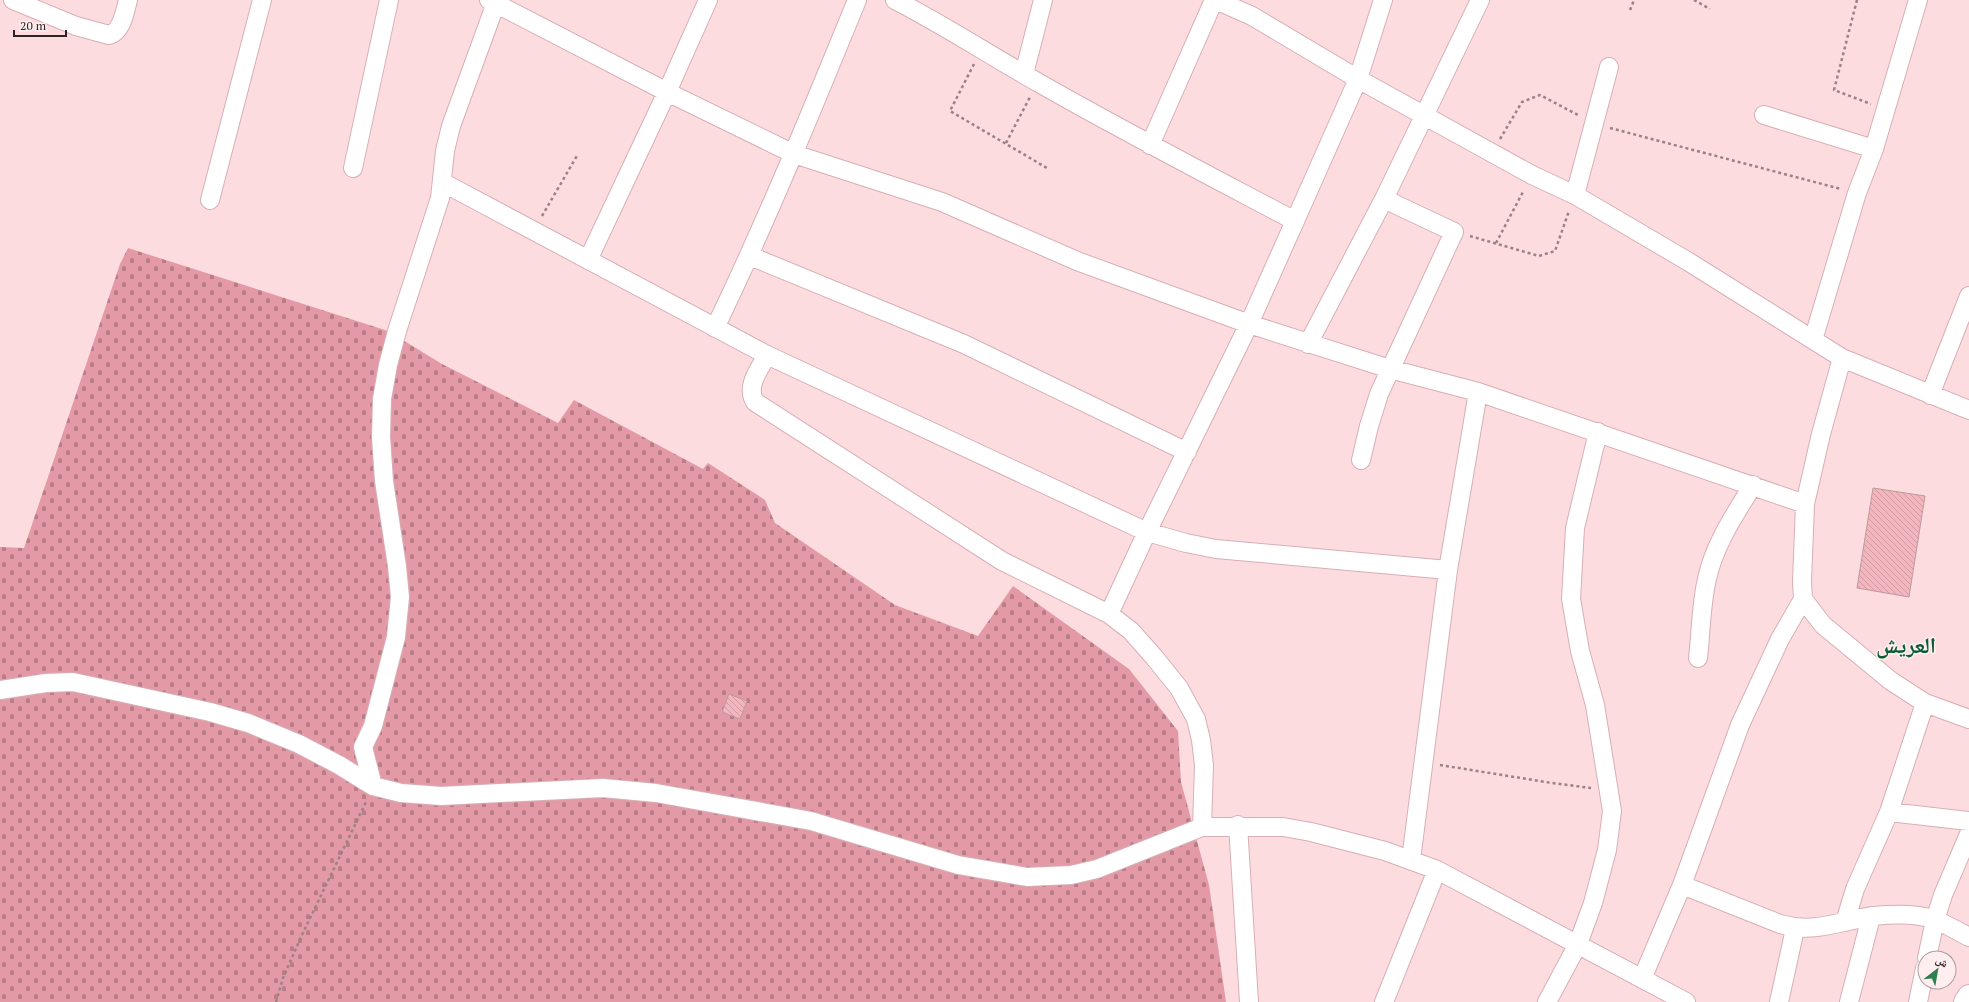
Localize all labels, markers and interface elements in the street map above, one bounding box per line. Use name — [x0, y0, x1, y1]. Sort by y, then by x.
scale bar — [14, 12, 66, 38]
text: 20 m — [20, 18, 47, 33]
district label: العريش — [1876, 630, 1936, 659]
north arrow — [1917, 950, 1957, 990]
text: ش — [1933, 952, 1951, 971]

